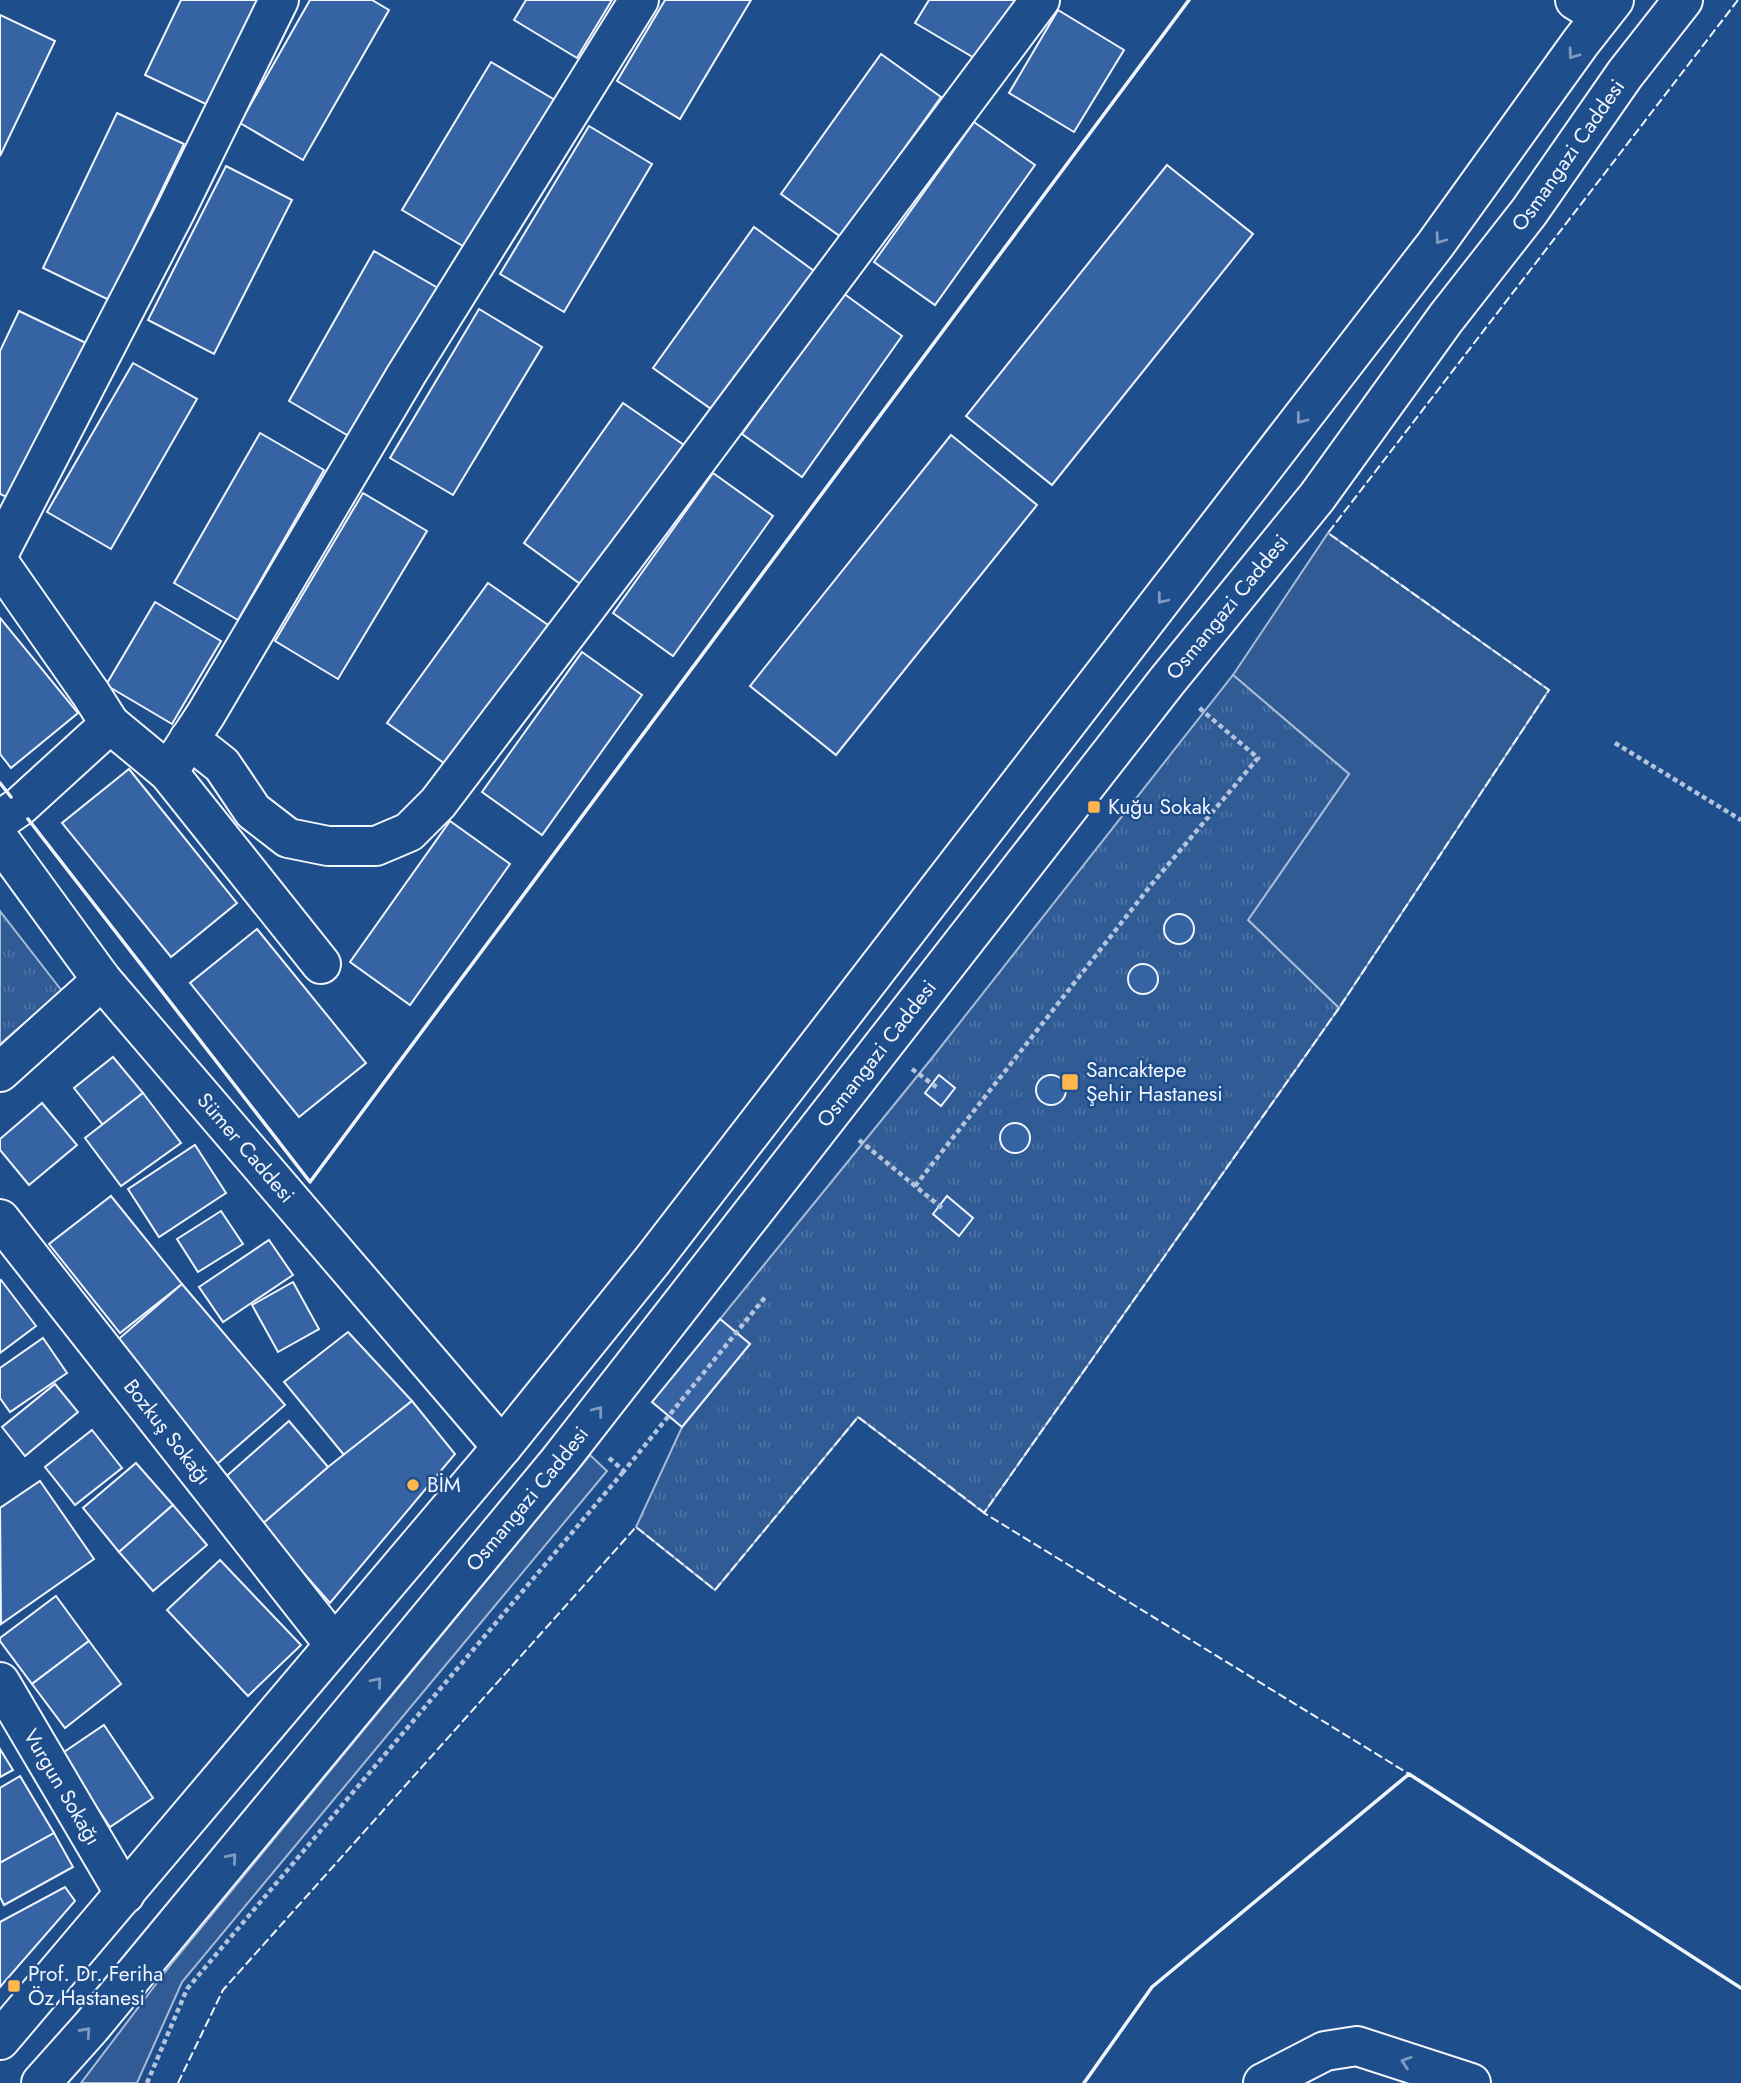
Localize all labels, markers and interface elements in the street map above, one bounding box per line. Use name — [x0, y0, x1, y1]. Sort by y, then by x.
one-way arrow — [1568, 46, 1581, 59]
street label: Osmangazi Caddesi — [1504, 73, 1632, 238]
one-way arrow — [1435, 231, 1448, 244]
one-way arrow — [1296, 411, 1309, 424]
street label: Osmangazi Caddesi — [1159, 528, 1296, 686]
one-way arrow — [1158, 592, 1171, 604]
place label: Kuğu Sokak — [1108, 792, 1212, 822]
marker: Kuğu Sokak — [1086, 799, 1102, 815]
street label: Osmangazi Caddesi — [810, 974, 944, 1134]
place label: Sancaktepe Şehir Hastanesi — [1086, 1055, 1223, 1109]
marker: Sancaktepe Şehir Hastanesi — [1060, 1072, 1080, 1092]
street label: Sümer Caddesi — [190, 1086, 301, 1209]
street label: Bozkuş Sokağı — [116, 1373, 219, 1491]
one-way arrow — [589, 1406, 602, 1418]
street label: Osmangazi Caddesi — [459, 1420, 596, 1578]
place label: BİM — [427, 1470, 461, 1500]
marker: BİM — [405, 1477, 421, 1493]
one-way arrow — [369, 1678, 381, 1691]
street label: Vurgun Sokağı — [16, 1723, 108, 1851]
one-way arrow — [224, 1853, 236, 1866]
place label: Prof. Dr. Feriha Öz Hastanesi — [28, 1959, 163, 2013]
marker: Prof. Dr. Feriha Öz Hastanesi — [6, 1978, 22, 1994]
one-way arrow — [78, 2027, 91, 2040]
one-way arrow — [1400, 2056, 1412, 2070]

